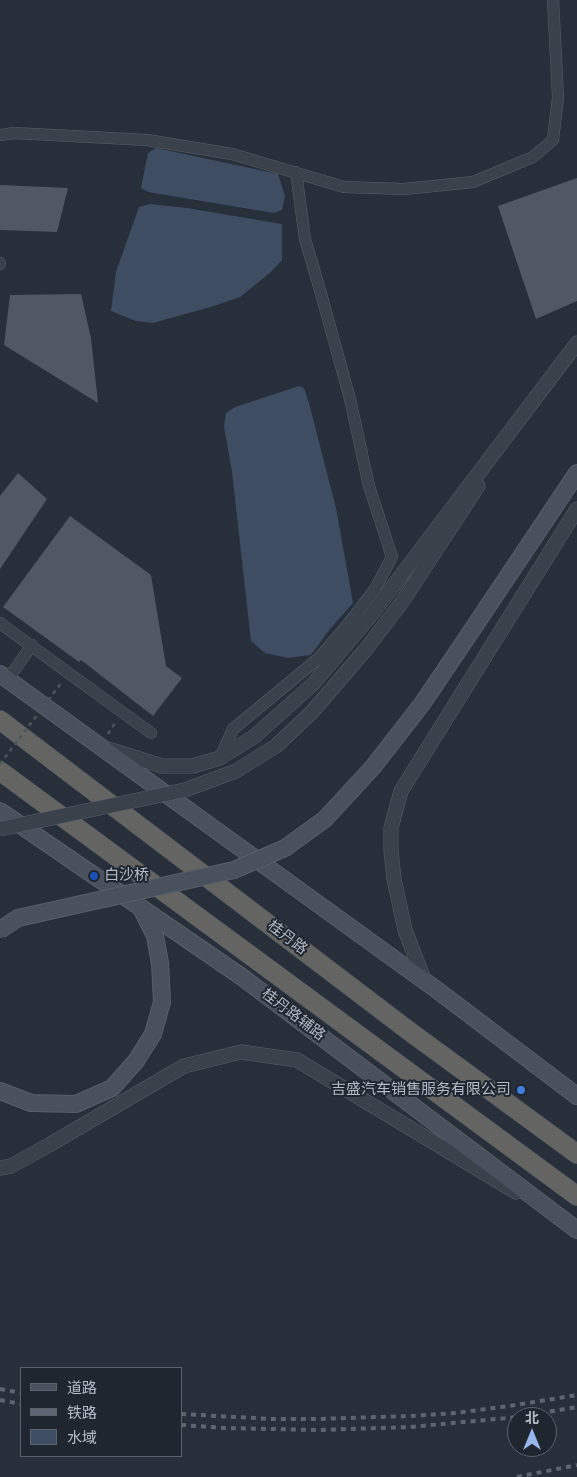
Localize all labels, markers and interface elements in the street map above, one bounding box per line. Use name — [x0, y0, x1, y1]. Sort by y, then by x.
place label: 白沙桥 — [104, 867, 149, 885]
marker: 白沙桥 — [88, 870, 100, 882]
street label: 桂丹路 — [264, 917, 310, 959]
street label: 桂丹路辅路 — [258, 985, 328, 1045]
place label: 吉盛汽车销售服务有限公司 — [331, 1081, 511, 1099]
marker: 吉盛汽车销售服务有限公司 — [515, 1084, 527, 1096]
legend — [20, 1367, 182, 1457]
text: 道路 — [67, 1378, 97, 1398]
text: 铁路 — [67, 1403, 97, 1423]
north arrow — [507, 1407, 557, 1457]
text: 北 — [525, 1409, 539, 1427]
text: 水域 — [67, 1428, 97, 1448]

